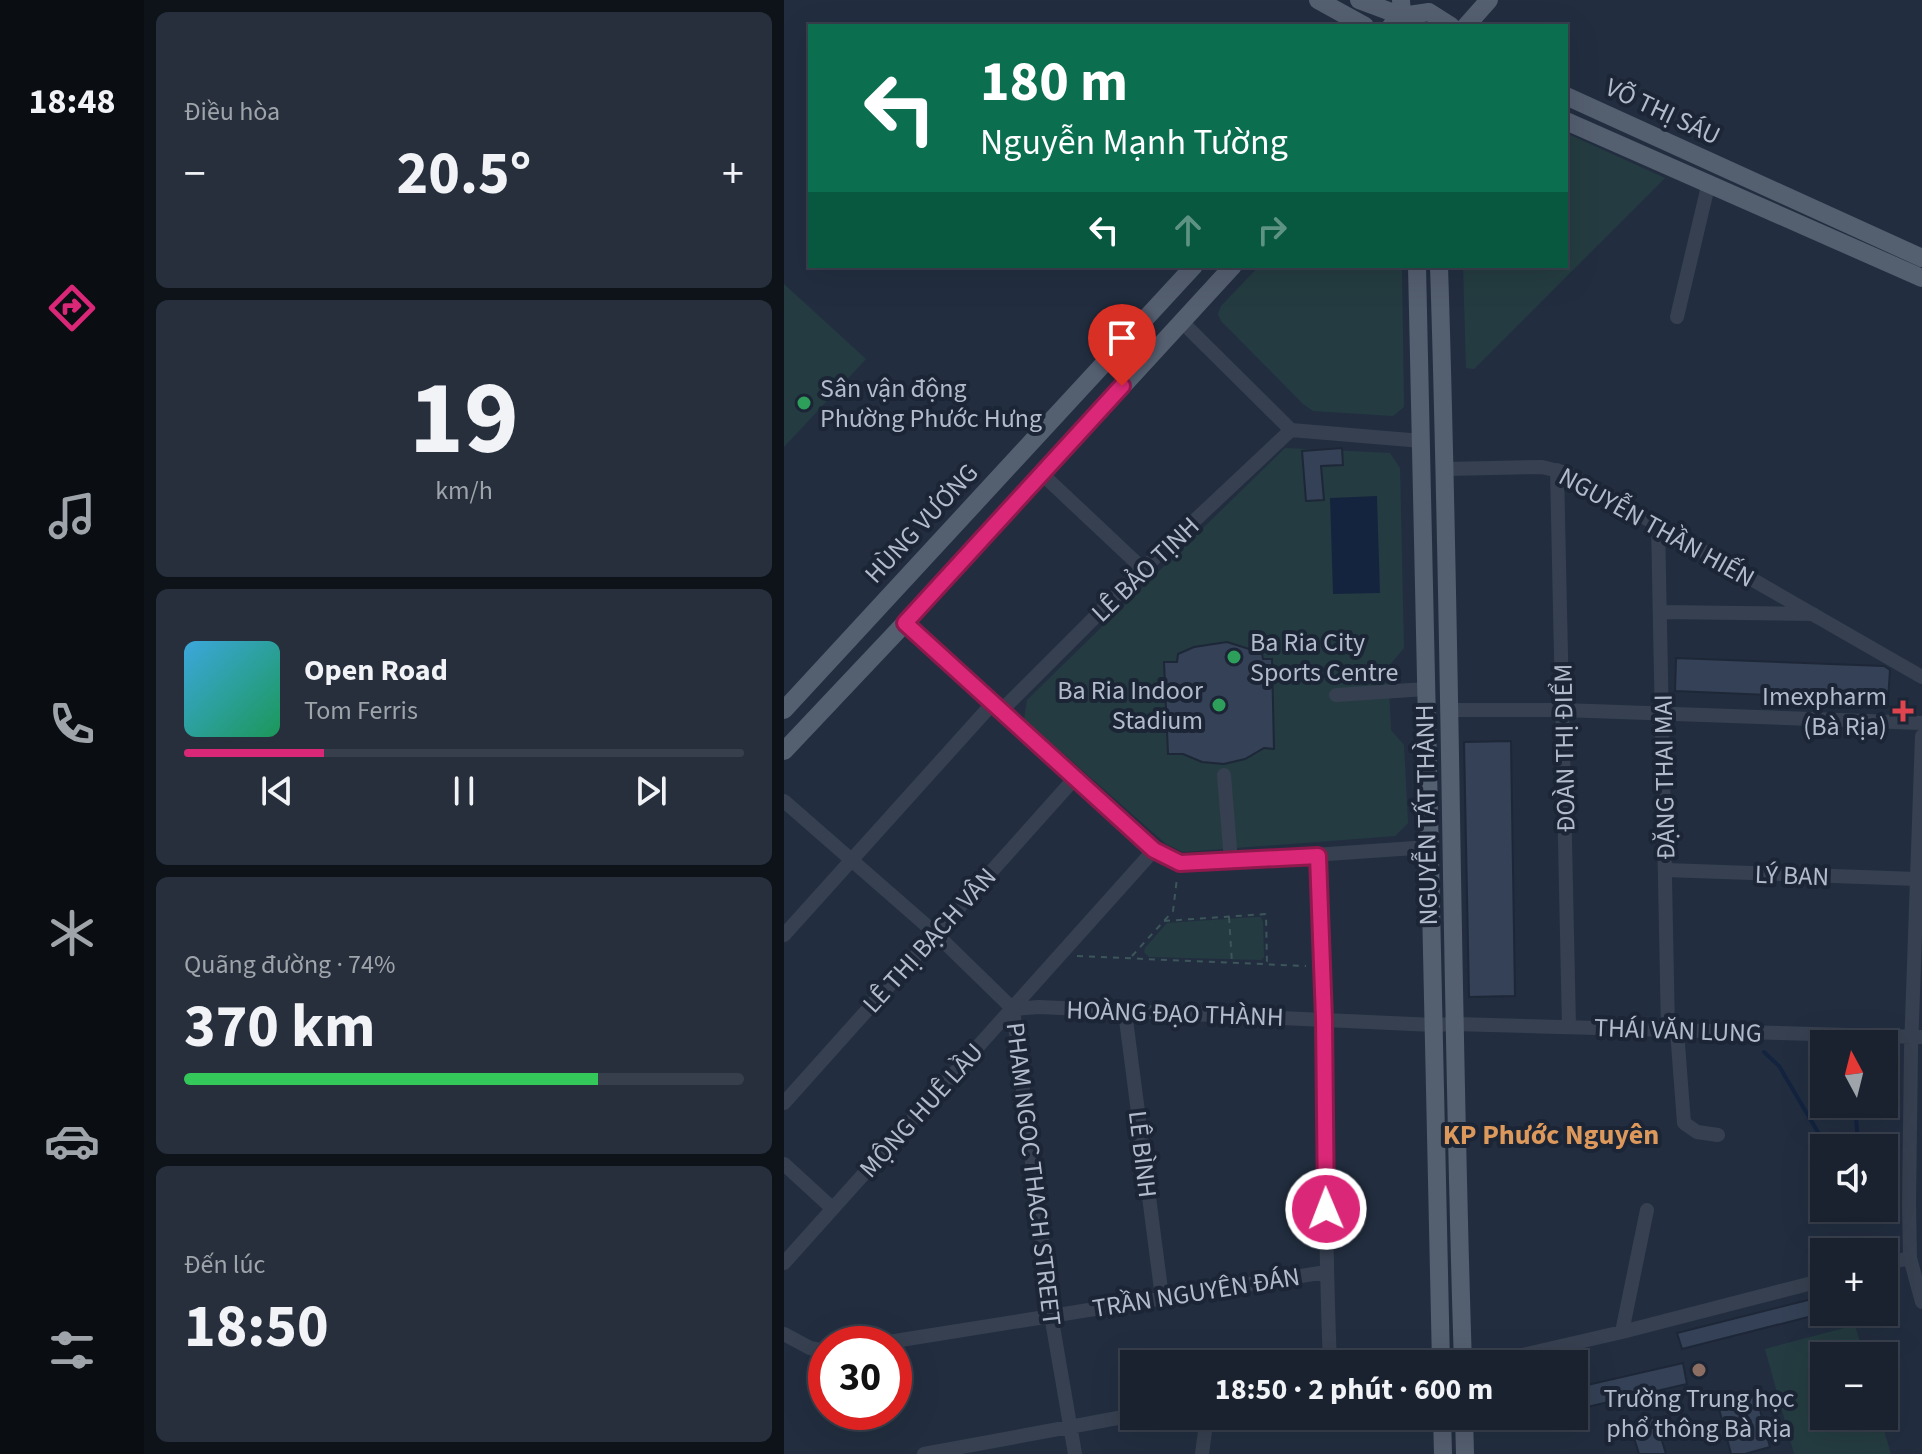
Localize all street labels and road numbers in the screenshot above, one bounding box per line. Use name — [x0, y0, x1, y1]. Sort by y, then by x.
street label: VÕ THỊ SÁU — [1599, 69, 1726, 154]
street label: HÙNG VƯƠNG — [856, 455, 987, 592]
street label: NGUYỄN THẦN HIẾN — [1552, 458, 1761, 597]
street label: LÊ BẢO TỊNH — [1083, 508, 1208, 631]
street label: ĐOÀN THỊ ĐIỂM — [1545, 663, 1584, 833]
street label: ĐẶNG THAI MAI — [1645, 694, 1684, 860]
street label: NGUYỄN TẤT THÀNH — [1406, 704, 1447, 926]
street label: LÝ BAN — [1754, 856, 1830, 895]
street label: LÊ THỊ BẠCH VÂN — [854, 859, 1005, 1021]
street label: HOÀNG ĐẠO THÀNH — [1066, 991, 1284, 1036]
street label: THÁI VĂN LUNG — [1593, 1009, 1762, 1052]
street label: PHAM NGOC THACH STREET — [997, 1020, 1070, 1328]
street label: MỘNG HUÊ LẦU — [851, 1035, 992, 1186]
street label: LÊ BÌNH — [1119, 1108, 1166, 1200]
street label: TRẦN NGUYÊN ĐÁN — [1090, 1258, 1302, 1327]

